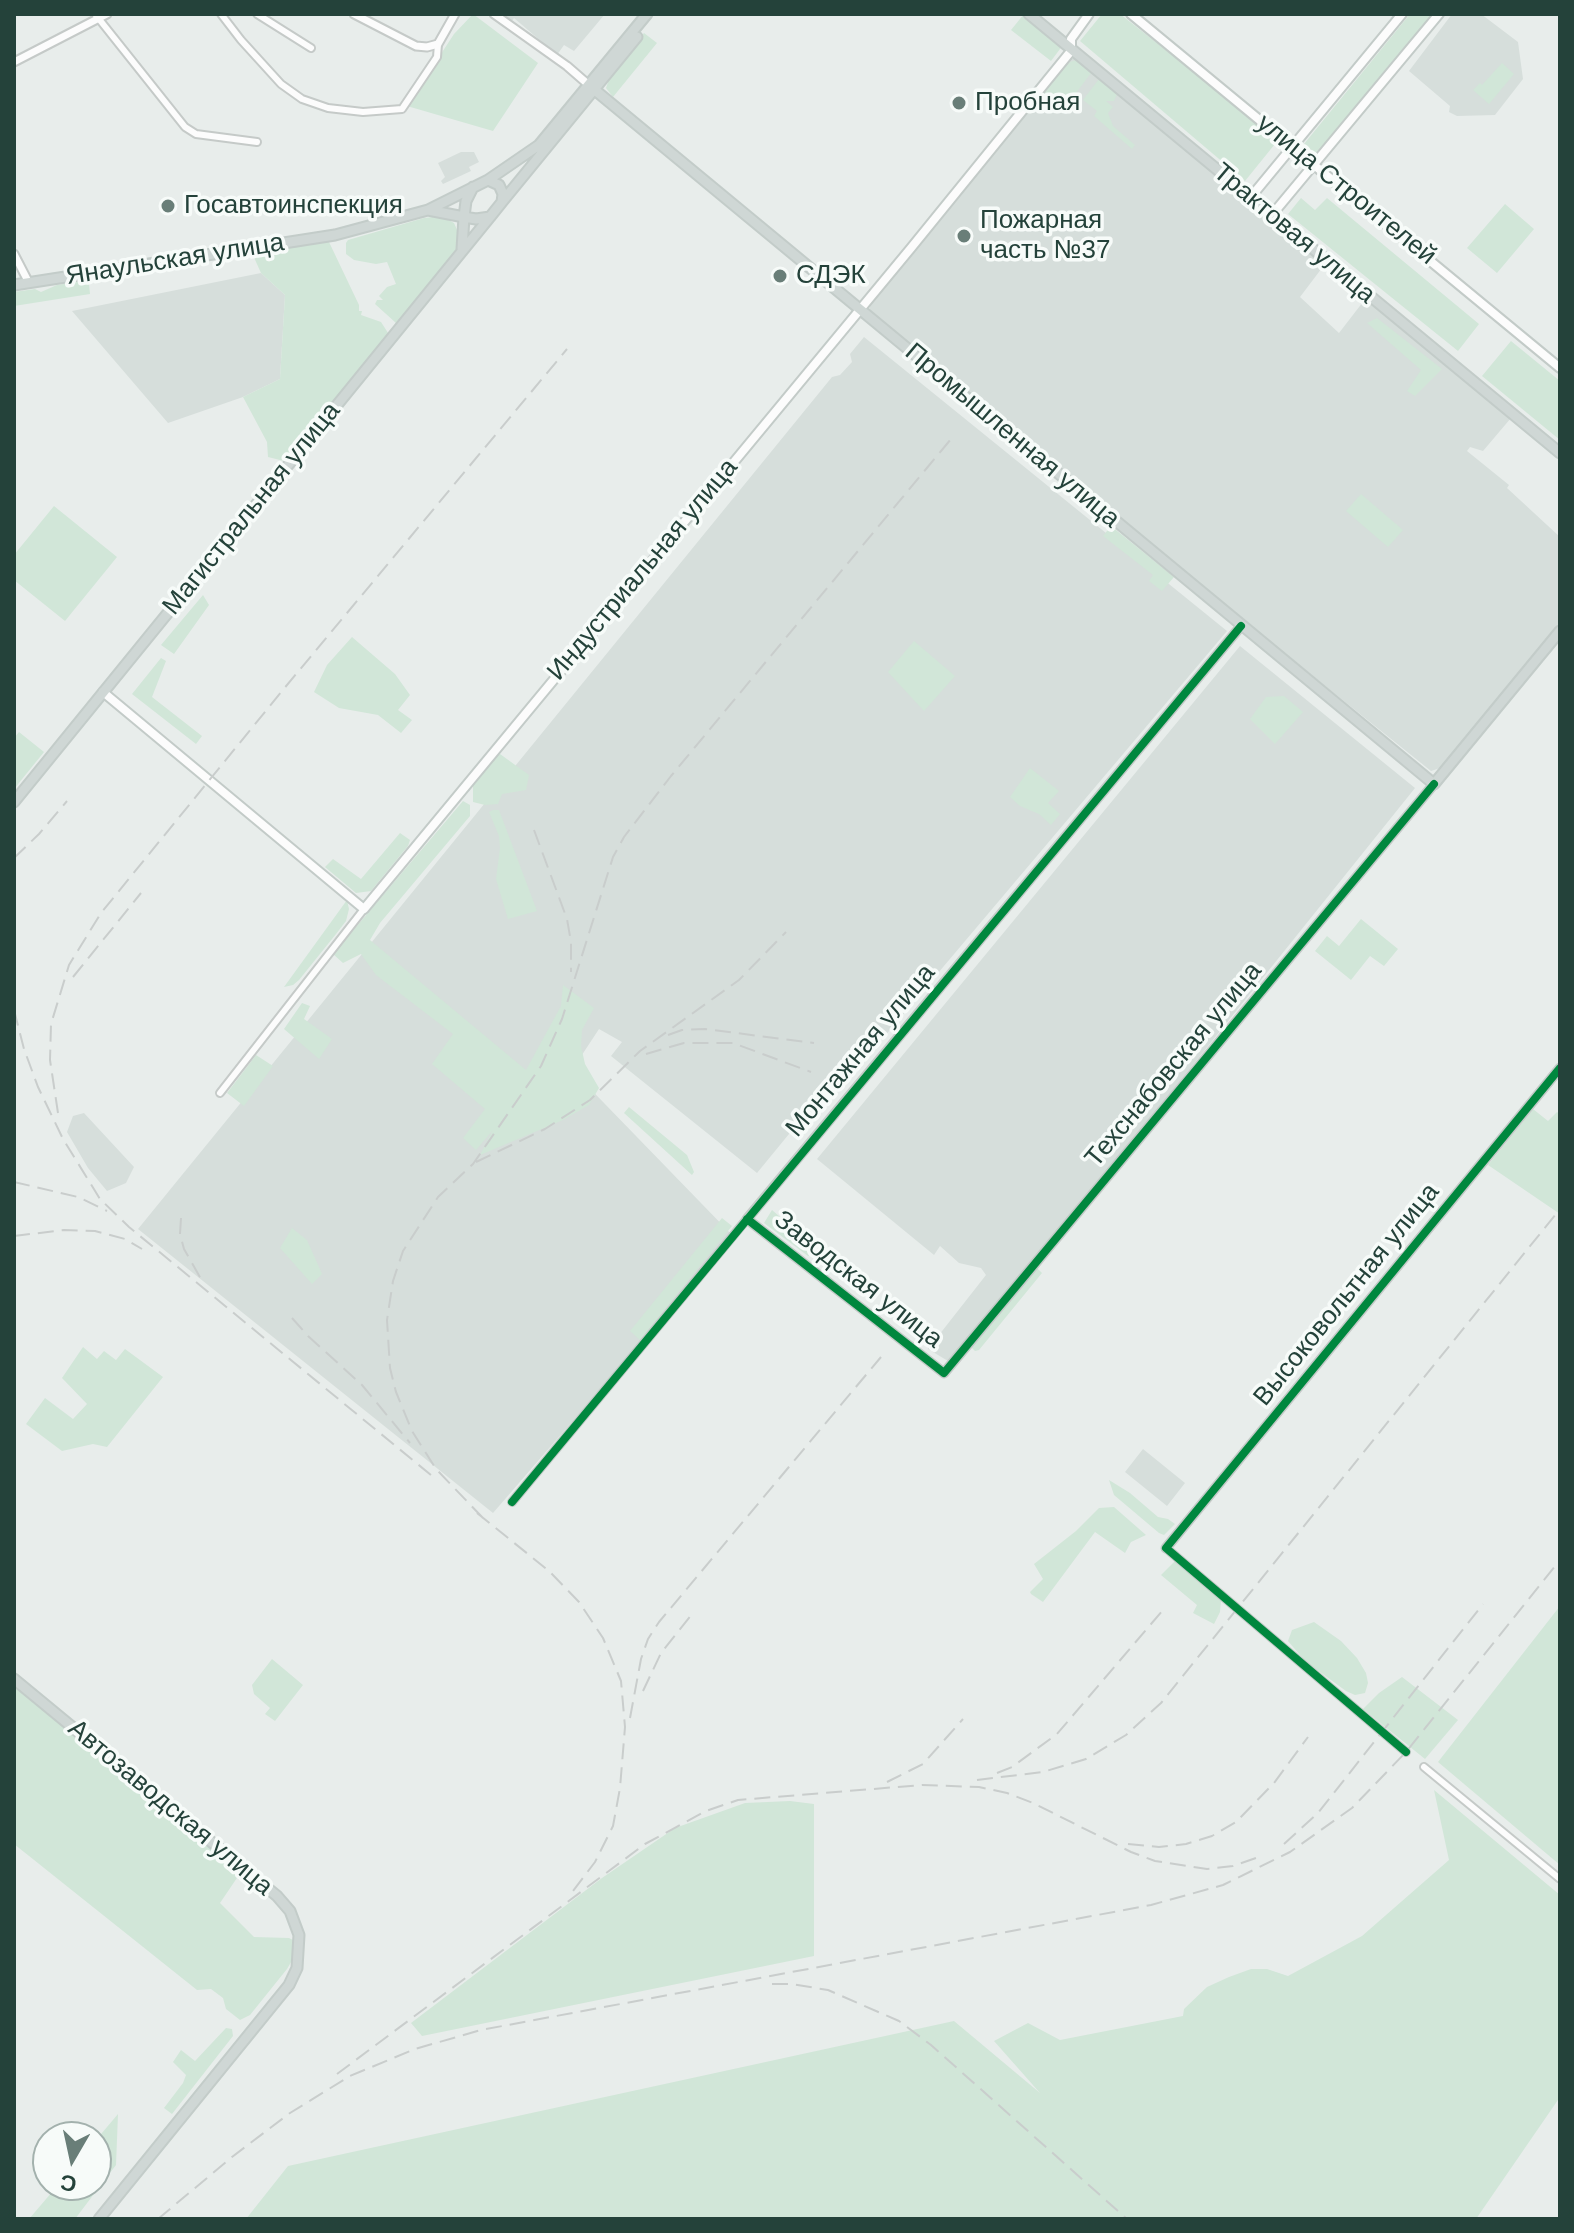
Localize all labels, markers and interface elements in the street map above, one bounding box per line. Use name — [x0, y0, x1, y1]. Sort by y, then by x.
place label: Пробная — [975, 87, 1080, 119]
marker: Пробная — [950, 94, 968, 112]
street label: улица Строителей — [1250, 108, 1442, 272]
street label: Трактовая улица — [1207, 157, 1381, 311]
place label: Госавтоинспекция — [184, 190, 403, 222]
marker: Госавтоинспекция — [159, 197, 177, 215]
place label: Пожарная часть №37 — [980, 205, 1110, 266]
street label: Янаульская улица — [64, 227, 286, 293]
marker: Пожарная часть №37 — [955, 227, 973, 245]
place label: СДЭК — [796, 260, 866, 292]
marker: СДЭК — [771, 267, 789, 285]
street label: Промышленная улица — [898, 337, 1126, 535]
street label: Магистральная улица — [157, 396, 347, 622]
street label: Индустриальная улица — [541, 453, 745, 687]
street label: Техснабовская улица — [1079, 956, 1269, 1174]
street label: Монтажная улица — [780, 958, 942, 1144]
street label: Высоковольтная улица — [1248, 1177, 1446, 1413]
street label: Заводская улица — [768, 1205, 948, 1355]
street label: Автозаводская улица — [61, 1713, 279, 1903]
north arrow — [32, 2121, 112, 2201]
text: С — [59, 2170, 78, 2197]

